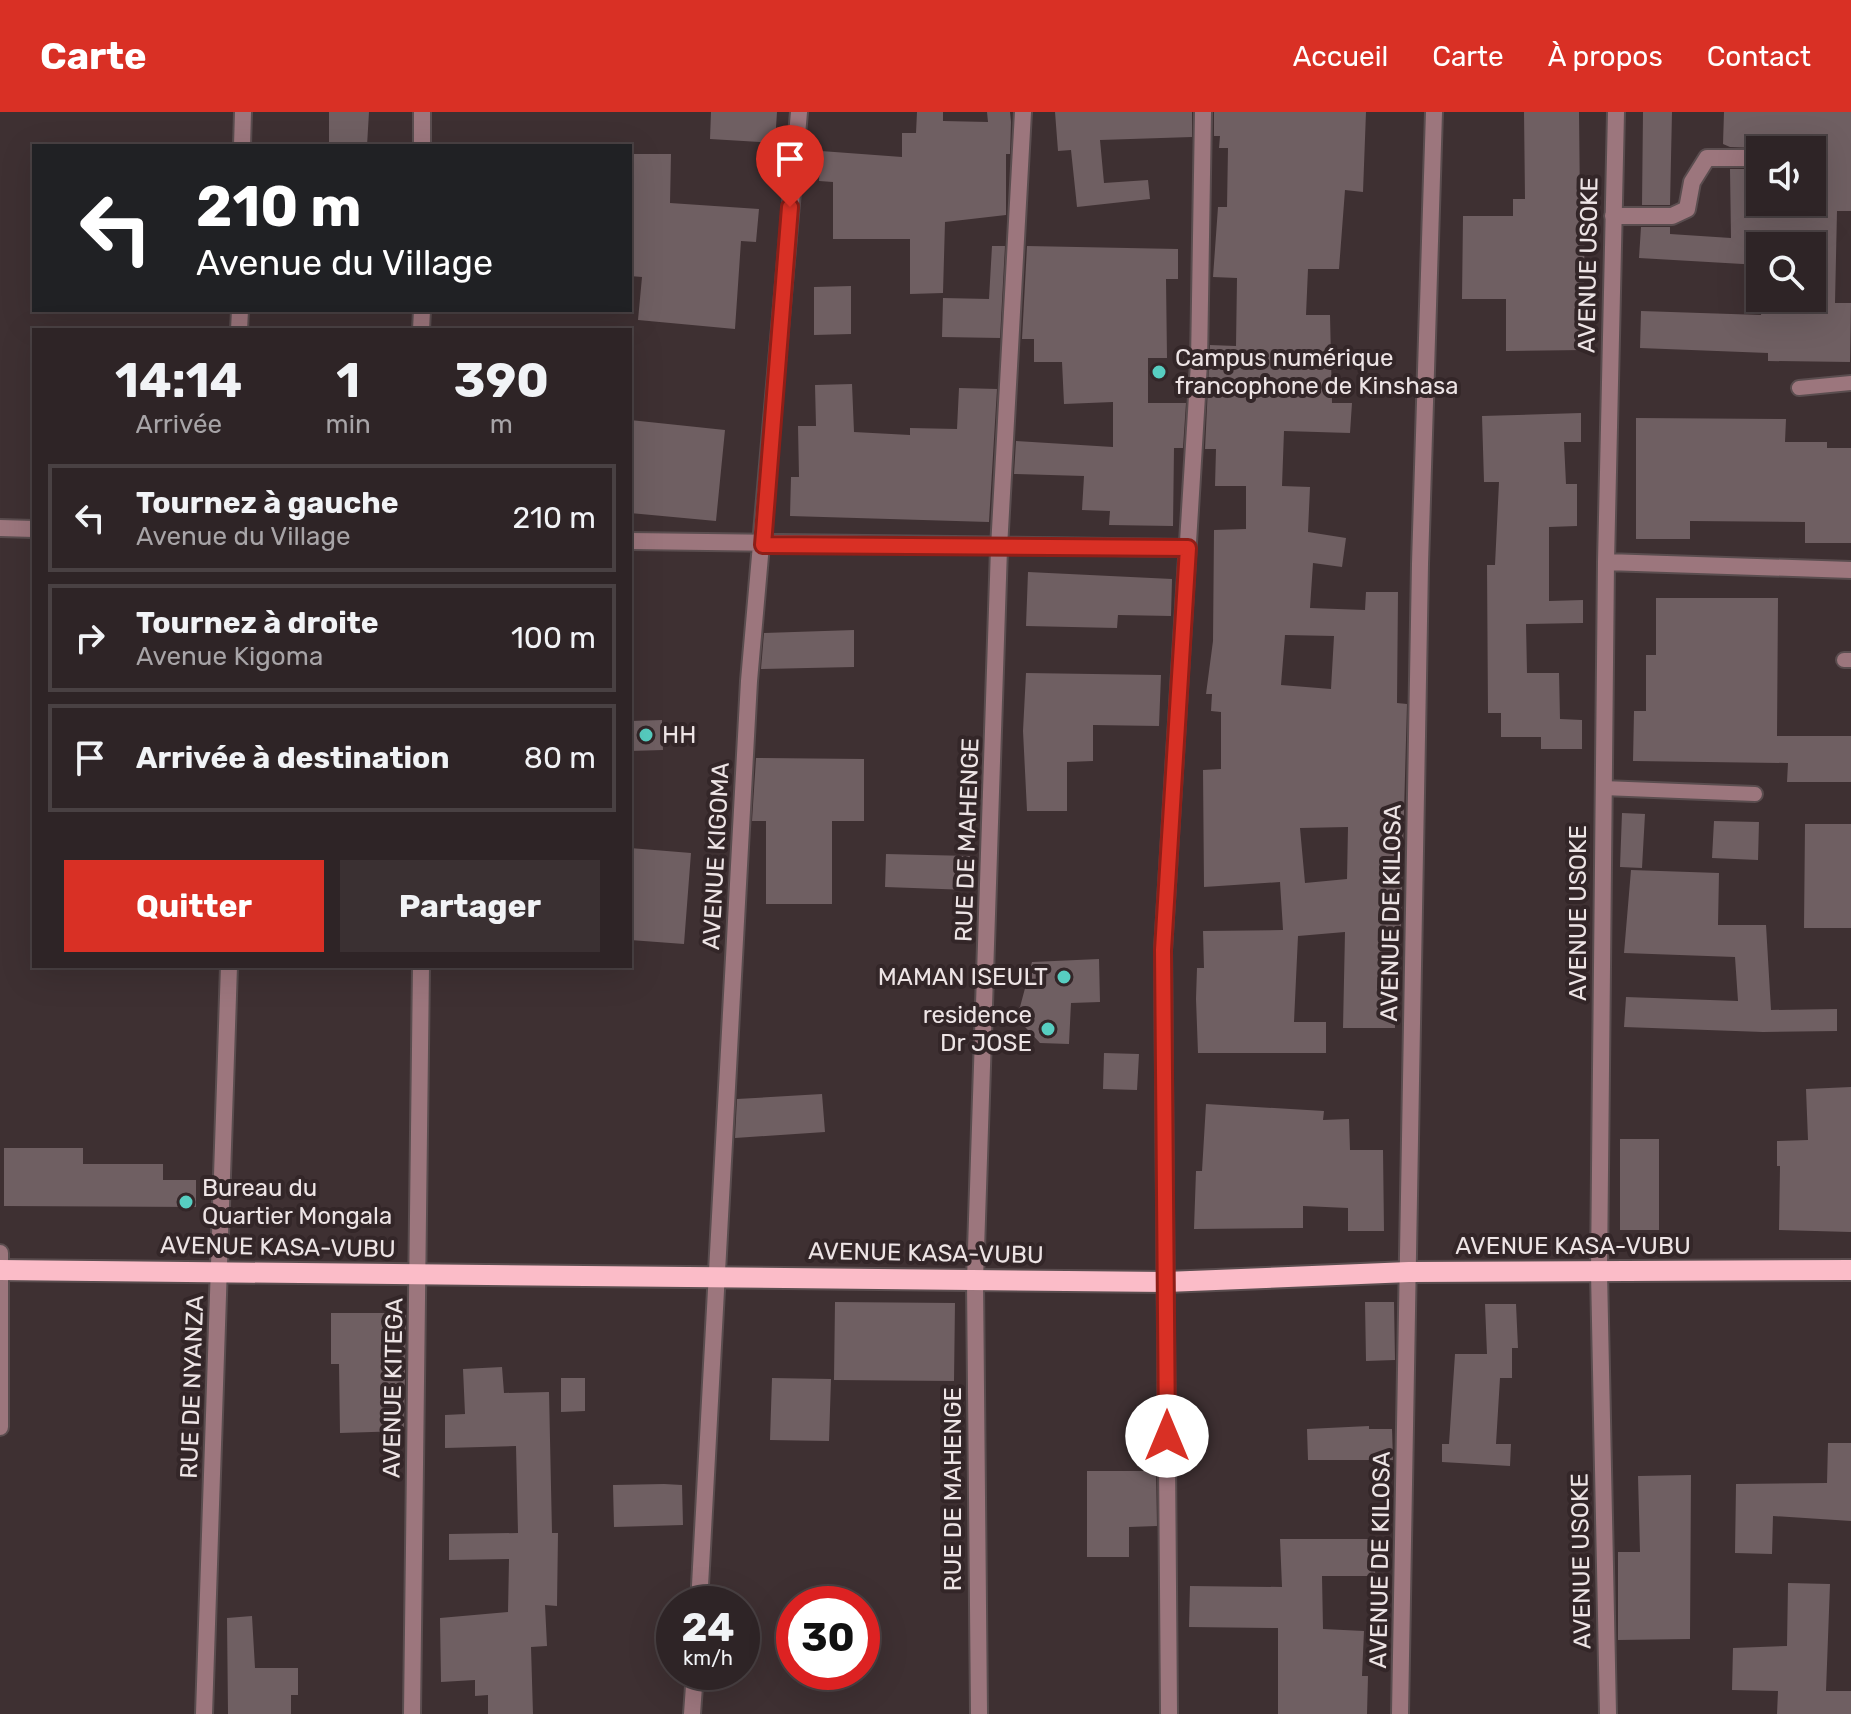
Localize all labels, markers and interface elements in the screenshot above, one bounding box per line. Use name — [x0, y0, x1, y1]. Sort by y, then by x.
text: Carte — [40, 33, 147, 79]
text: Accueil — [1293, 40, 1388, 73]
text: Carte — [1432, 40, 1504, 73]
text: À propos — [1548, 40, 1663, 73]
text: Contact — [1707, 40, 1811, 73]
pin — [756, 125, 824, 207]
map controls — [1746, 136, 1826, 312]
button: sound — [1746, 136, 1826, 216]
icon: arrive — [768, 137, 812, 181]
text: 210 m — [196, 174, 362, 240]
icon: left — [64, 176, 168, 280]
street label: AVENUE USOKE — [1572, 177, 1604, 353]
button: search — [1746, 232, 1826, 312]
text: Avenue du Village — [196, 241, 493, 284]
place label: Campus numérique francophone de Kinshasa — [1175, 344, 1459, 400]
text: 14:14 — [115, 352, 242, 409]
text: 1 — [336, 352, 360, 409]
text: 390 — [454, 352, 549, 409]
marker: Campus numérique francophone de Kinshasa — [1150, 363, 1168, 381]
text: Arrivée — [136, 409, 222, 440]
text: min — [326, 409, 371, 440]
text: m — [490, 409, 513, 440]
text: Tournez à gauche — [136, 485, 399, 521]
icon: left — [68, 496, 112, 540]
text: 210 m — [512, 500, 596, 536]
text: Avenue du Village — [136, 521, 351, 552]
text: Tournez à droite — [136, 605, 379, 641]
icon: right — [68, 616, 112, 660]
text: 100 m — [511, 620, 596, 656]
text: Avenue Kigoma — [136, 641, 323, 672]
place label: HH — [662, 721, 696, 749]
marker: HH — [637, 726, 655, 744]
icon: arrive — [68, 736, 112, 780]
street label: RUE DE MAHENGE — [949, 737, 985, 943]
text: Arrivée à destination — [136, 740, 450, 776]
text: 80 m — [524, 740, 596, 776]
street label: AVENUE KIGOMA — [697, 761, 735, 951]
street label: AVENUE DE KILOSA — [1375, 804, 1407, 1022]
street label: AVENUE USOKE — [1564, 825, 1592, 1001]
button: Quitter — [64, 860, 324, 952]
button: Partager — [340, 860, 600, 952]
place label: MAMAN ISEULT — [878, 963, 1048, 991]
marker: MAMAN ISEULT — [1055, 968, 1073, 986]
place label: residence Dr JOSE — [923, 1001, 1032, 1057]
marker: residence Dr JOSE — [1039, 1020, 1057, 1038]
place label: Bureau du Quartier Mongala — [202, 1174, 392, 1230]
marker: Bureau du Quartier Mongala — [177, 1193, 195, 1211]
street label: AVENUE KASA-VUBU — [160, 1231, 396, 1263]
street label: AVENUE KASA-VUBU — [1455, 1232, 1691, 1260]
street label: AVENUE KASA-VUBU — [808, 1237, 1044, 1269]
street label: RUE DE NYANZA — [175, 1295, 209, 1479]
street label: AVENUE KITEGA — [377, 1298, 409, 1478]
street label: RUE DE MAHENGE — [939, 1387, 967, 1591]
position arrow — [1125, 1394, 1209, 1478]
street label: AVENUE DE KILOSA — [1364, 1451, 1396, 1669]
street label: AVENUE USOKE — [1565, 1473, 1597, 1649]
speed limit sign: 30 — [776, 1586, 880, 1690]
text: 24 — [681, 1604, 735, 1651]
text: km/h — [683, 1646, 733, 1670]

